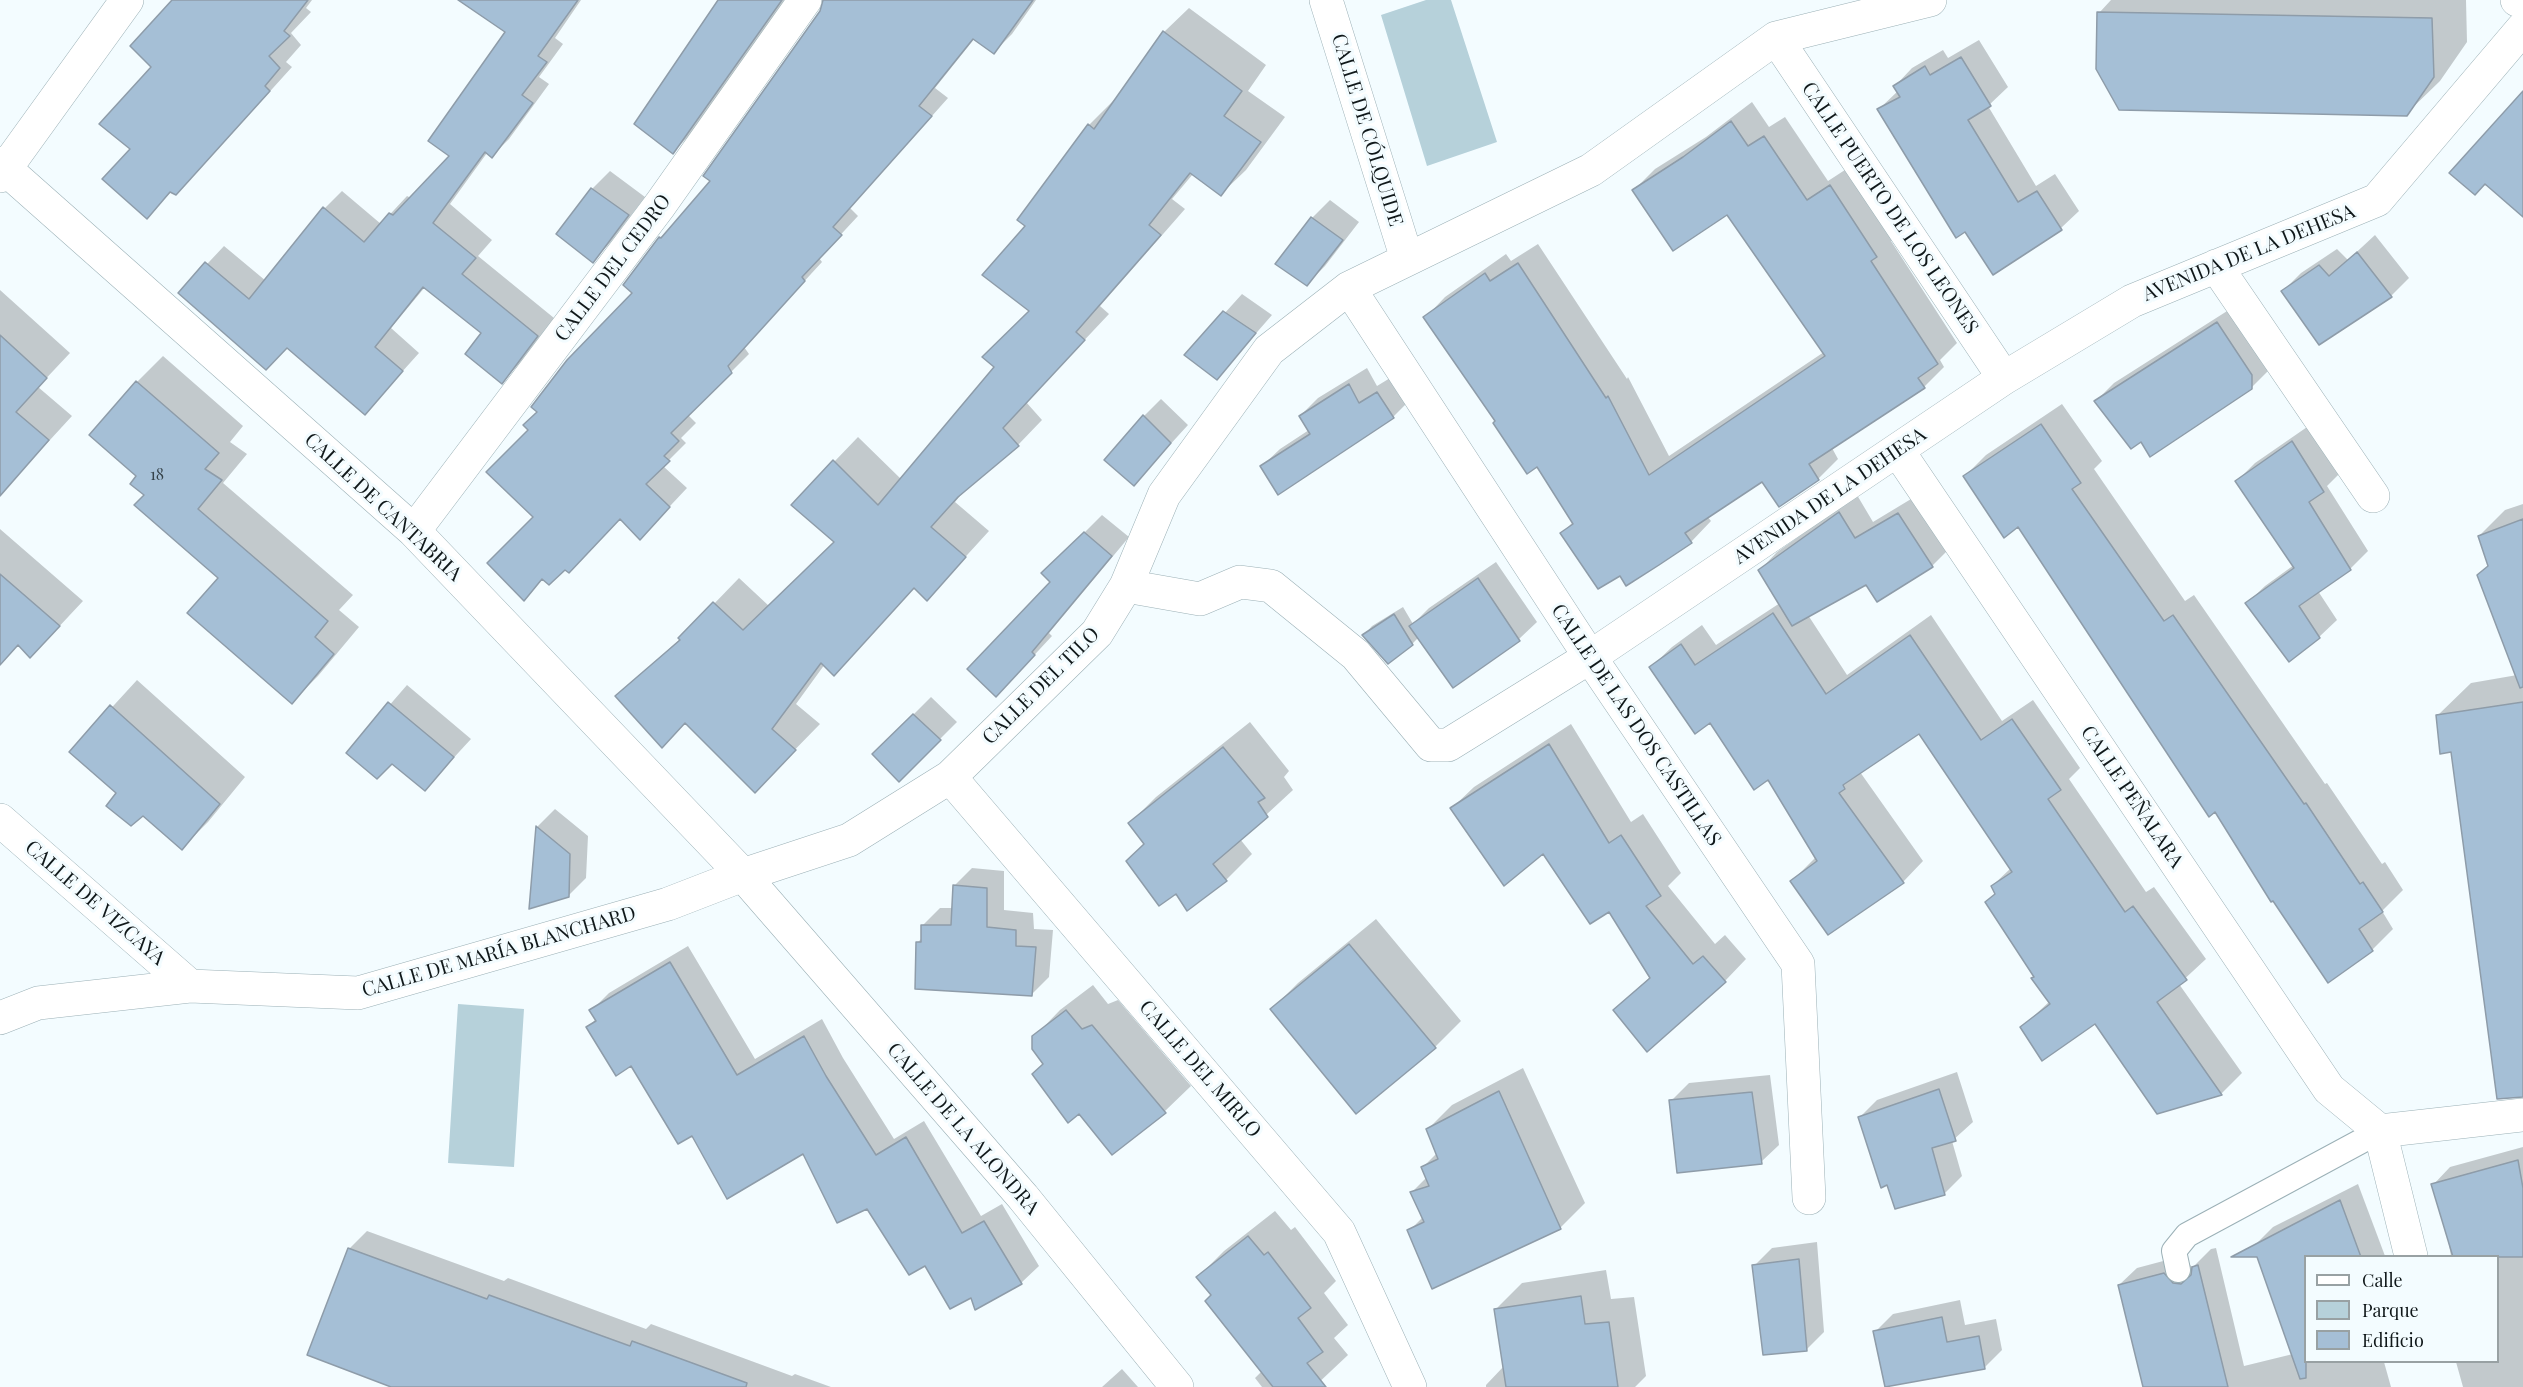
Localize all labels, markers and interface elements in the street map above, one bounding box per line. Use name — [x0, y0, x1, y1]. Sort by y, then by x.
street label: CALLE DE CÓLQUIDE — [1326, 31, 1408, 229]
street label: CALLE PUERTO DE LOS LEONES — [1797, 77, 1983, 339]
street label: CALLE DEL CEDRO — [550, 190, 676, 346]
street label: AVENIDA DE LA DEHESA — [2139, 199, 2359, 307]
street label: AVENIDA DE LA DEHESA — [1729, 423, 1931, 569]
street label: CALLE DE CANTABRIA — [299, 428, 467, 586]
house number: 18 — [150, 465, 164, 485]
street label: CALLE DE LAS DOS CASTILLAS — [1546, 600, 1726, 850]
street label: CALLE DEL TILO — [977, 622, 1105, 750]
street label: CALLE PEÑALARA — [2076, 721, 2188, 873]
street label: CALLE DE VIZCAYA — [20, 836, 170, 970]
street label: CALLE DE MARÍA BLANCHARD — [359, 901, 639, 1003]
street label: CALLE DEL MIRLO — [1134, 996, 1266, 1142]
street label: CALLE DE LA ALONDRA — [882, 1038, 1044, 1220]
legend — [2304, 1255, 2499, 1363]
text: Calle — [2362, 1268, 2403, 1292]
text: Parque — [2362, 1298, 2419, 1322]
text: Edificio — [2362, 1328, 2424, 1352]

